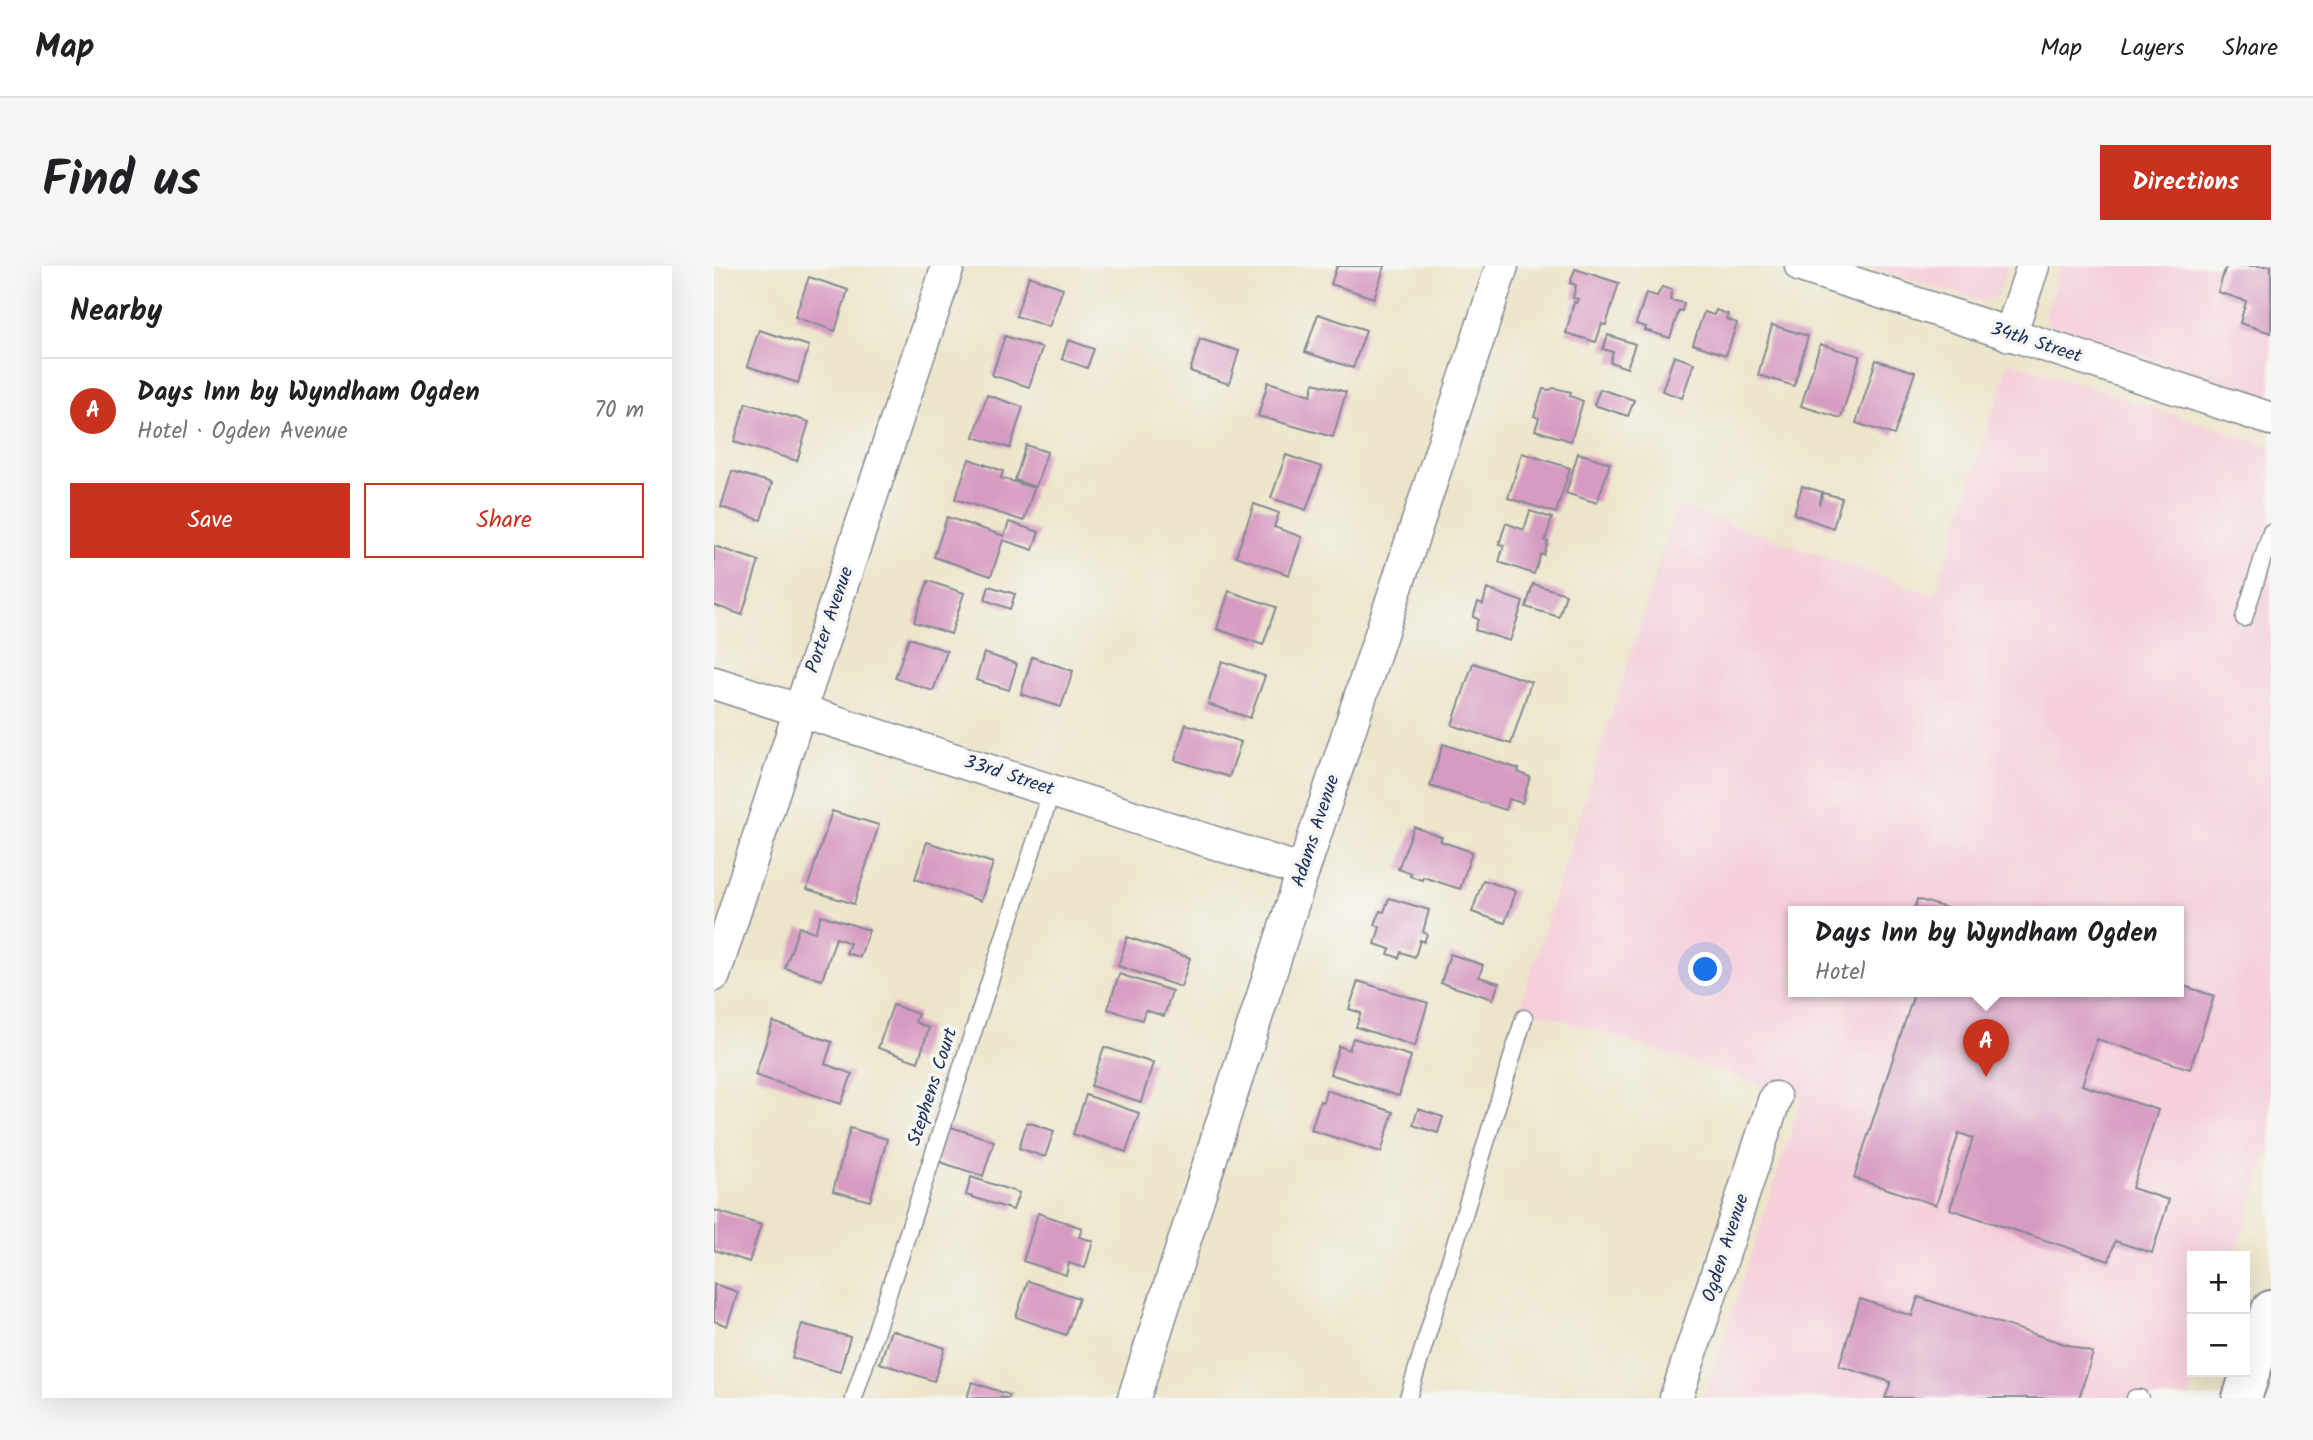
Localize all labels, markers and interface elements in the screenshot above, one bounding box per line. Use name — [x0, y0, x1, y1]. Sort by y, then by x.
text: Map — [35, 22, 95, 75]
text: Map — [2040, 29, 2082, 68]
text: Layers — [2120, 29, 2184, 68]
text: Share — [2222, 29, 2278, 68]
text: Find us — [42, 143, 200, 221]
button: Directions — [2100, 145, 2271, 220]
text: Nearby — [70, 288, 162, 336]
street label: 34th Street — [1986, 314, 2086, 372]
text: Days Inn by Wyndham Ogden — [137, 372, 480, 414]
text: A — [86, 393, 100, 429]
text: 70 m — [594, 393, 644, 429]
text: Hotel · Ogden Avenue — [137, 414, 348, 450]
button: Save — [70, 483, 350, 558]
button: Share — [364, 483, 644, 558]
street label: Porter Avenue — [798, 562, 862, 677]
street label: 33rd Street — [960, 747, 1059, 805]
street label: Adams Avenue — [1284, 770, 1348, 891]
popup — [1788, 906, 2184, 997]
text: Days Inn by Wyndham Ogden — [1815, 913, 2157, 955]
your location — [1688, 952, 1722, 986]
text: Hotel — [1815, 955, 1865, 991]
pin: A — [1963, 1019, 2009, 1077]
street label: Stephens Court — [900, 1024, 966, 1150]
street label: Ogden Avenue — [1694, 1189, 1758, 1306]
map controls — [2187, 1251, 2250, 1377]
button: + — [2187, 1251, 2250, 1314]
button: − — [2187, 1314, 2250, 1377]

